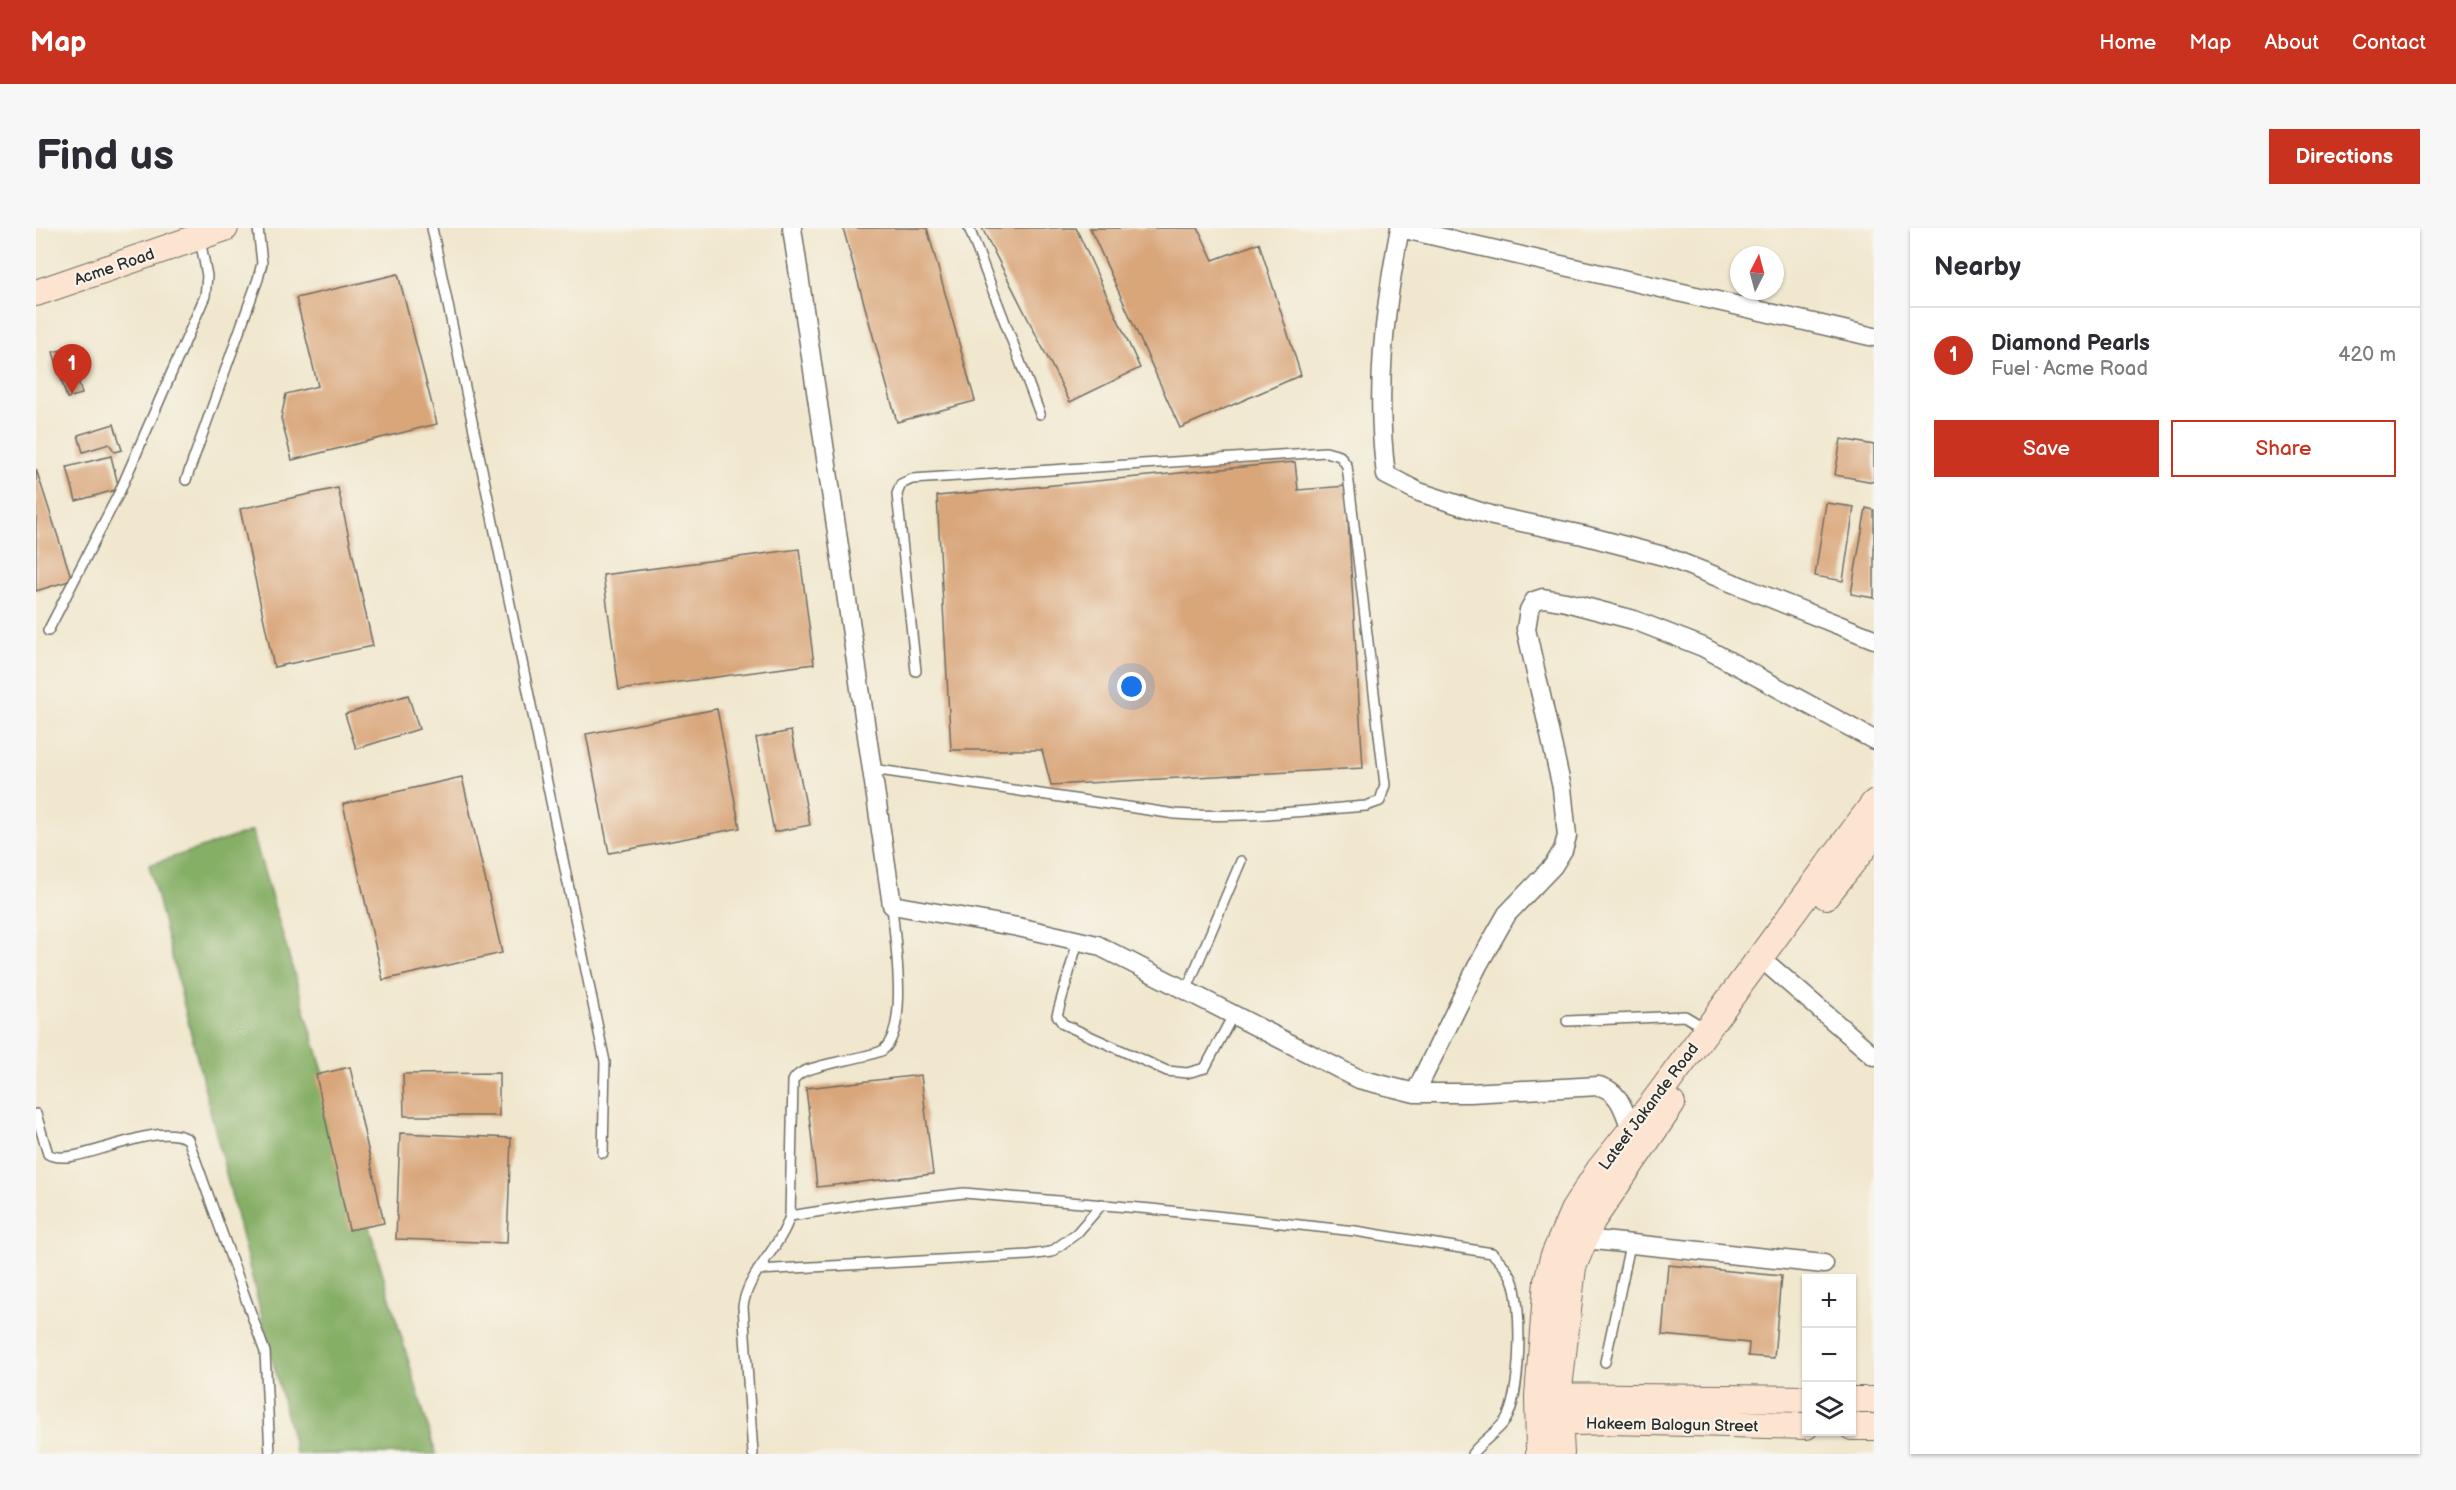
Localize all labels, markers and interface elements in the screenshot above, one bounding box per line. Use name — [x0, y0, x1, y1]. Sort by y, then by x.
text: Map — [30, 26, 86, 59]
text: Home — [2099, 30, 2156, 55]
text: Map — [2189, 30, 2231, 55]
text: About — [2264, 30, 2319, 55]
text: Contact — [2352, 30, 2426, 55]
button: Directions — [2269, 129, 2420, 184]
text: Find us — [36, 131, 174, 182]
street label: Acme Road — [72, 245, 157, 290]
north arrow — [1730, 246, 1784, 300]
text: Nearby — [1934, 252, 2021, 283]
text: Diamond Pearls — [1991, 330, 2150, 357]
text: 1 — [1949, 343, 1958, 367]
text: 420 m — [2338, 343, 2396, 367]
pin: 1 — [52, 344, 92, 394]
text: Fuel · Acme Road — [1991, 357, 2148, 381]
button: Save — [1934, 420, 2159, 477]
button: Share — [2171, 420, 2396, 477]
your location — [1117, 672, 1146, 701]
street label: Lateef Jakande Road — [1595, 1040, 1703, 1174]
map controls — [1802, 1274, 1856, 1436]
button: + — [1802, 1274, 1856, 1328]
button: − — [1802, 1328, 1856, 1382]
button: layers — [1802, 1382, 1856, 1436]
street label: Hakeem Balogun Street — [1586, 1414, 1758, 1437]

